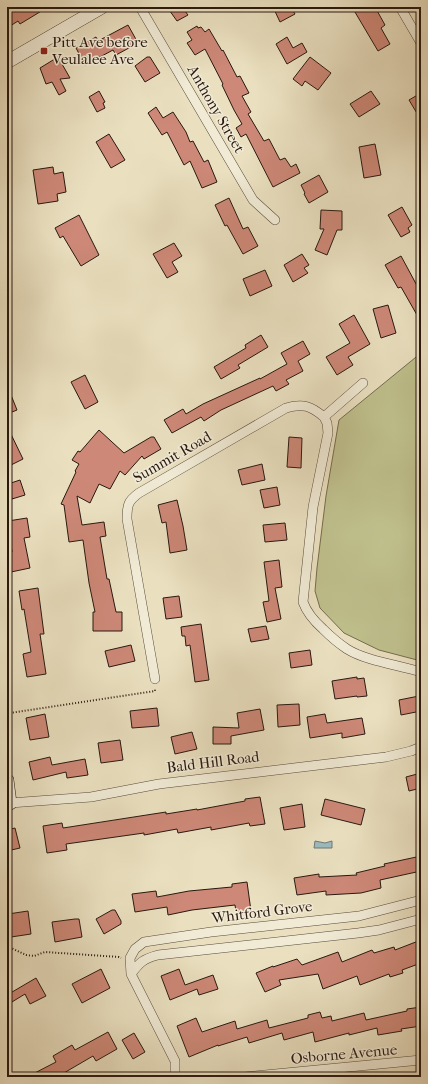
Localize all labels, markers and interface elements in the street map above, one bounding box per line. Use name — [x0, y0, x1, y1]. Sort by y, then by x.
place label: Pitt Ave before Veulalee Ave — [51, 33, 148, 68]
marker: Pitt Ave before Veulalee Ave — [39, 46, 49, 56]
street label: Anthony Street — [183, 61, 249, 157]
street label: Summit Road — [130, 427, 215, 487]
street label: Bald Hill Road — [166, 747, 261, 777]
street label: Whitford Grove — [210, 897, 314, 927]
street label: Osborne Avenue — [290, 1040, 399, 1068]

